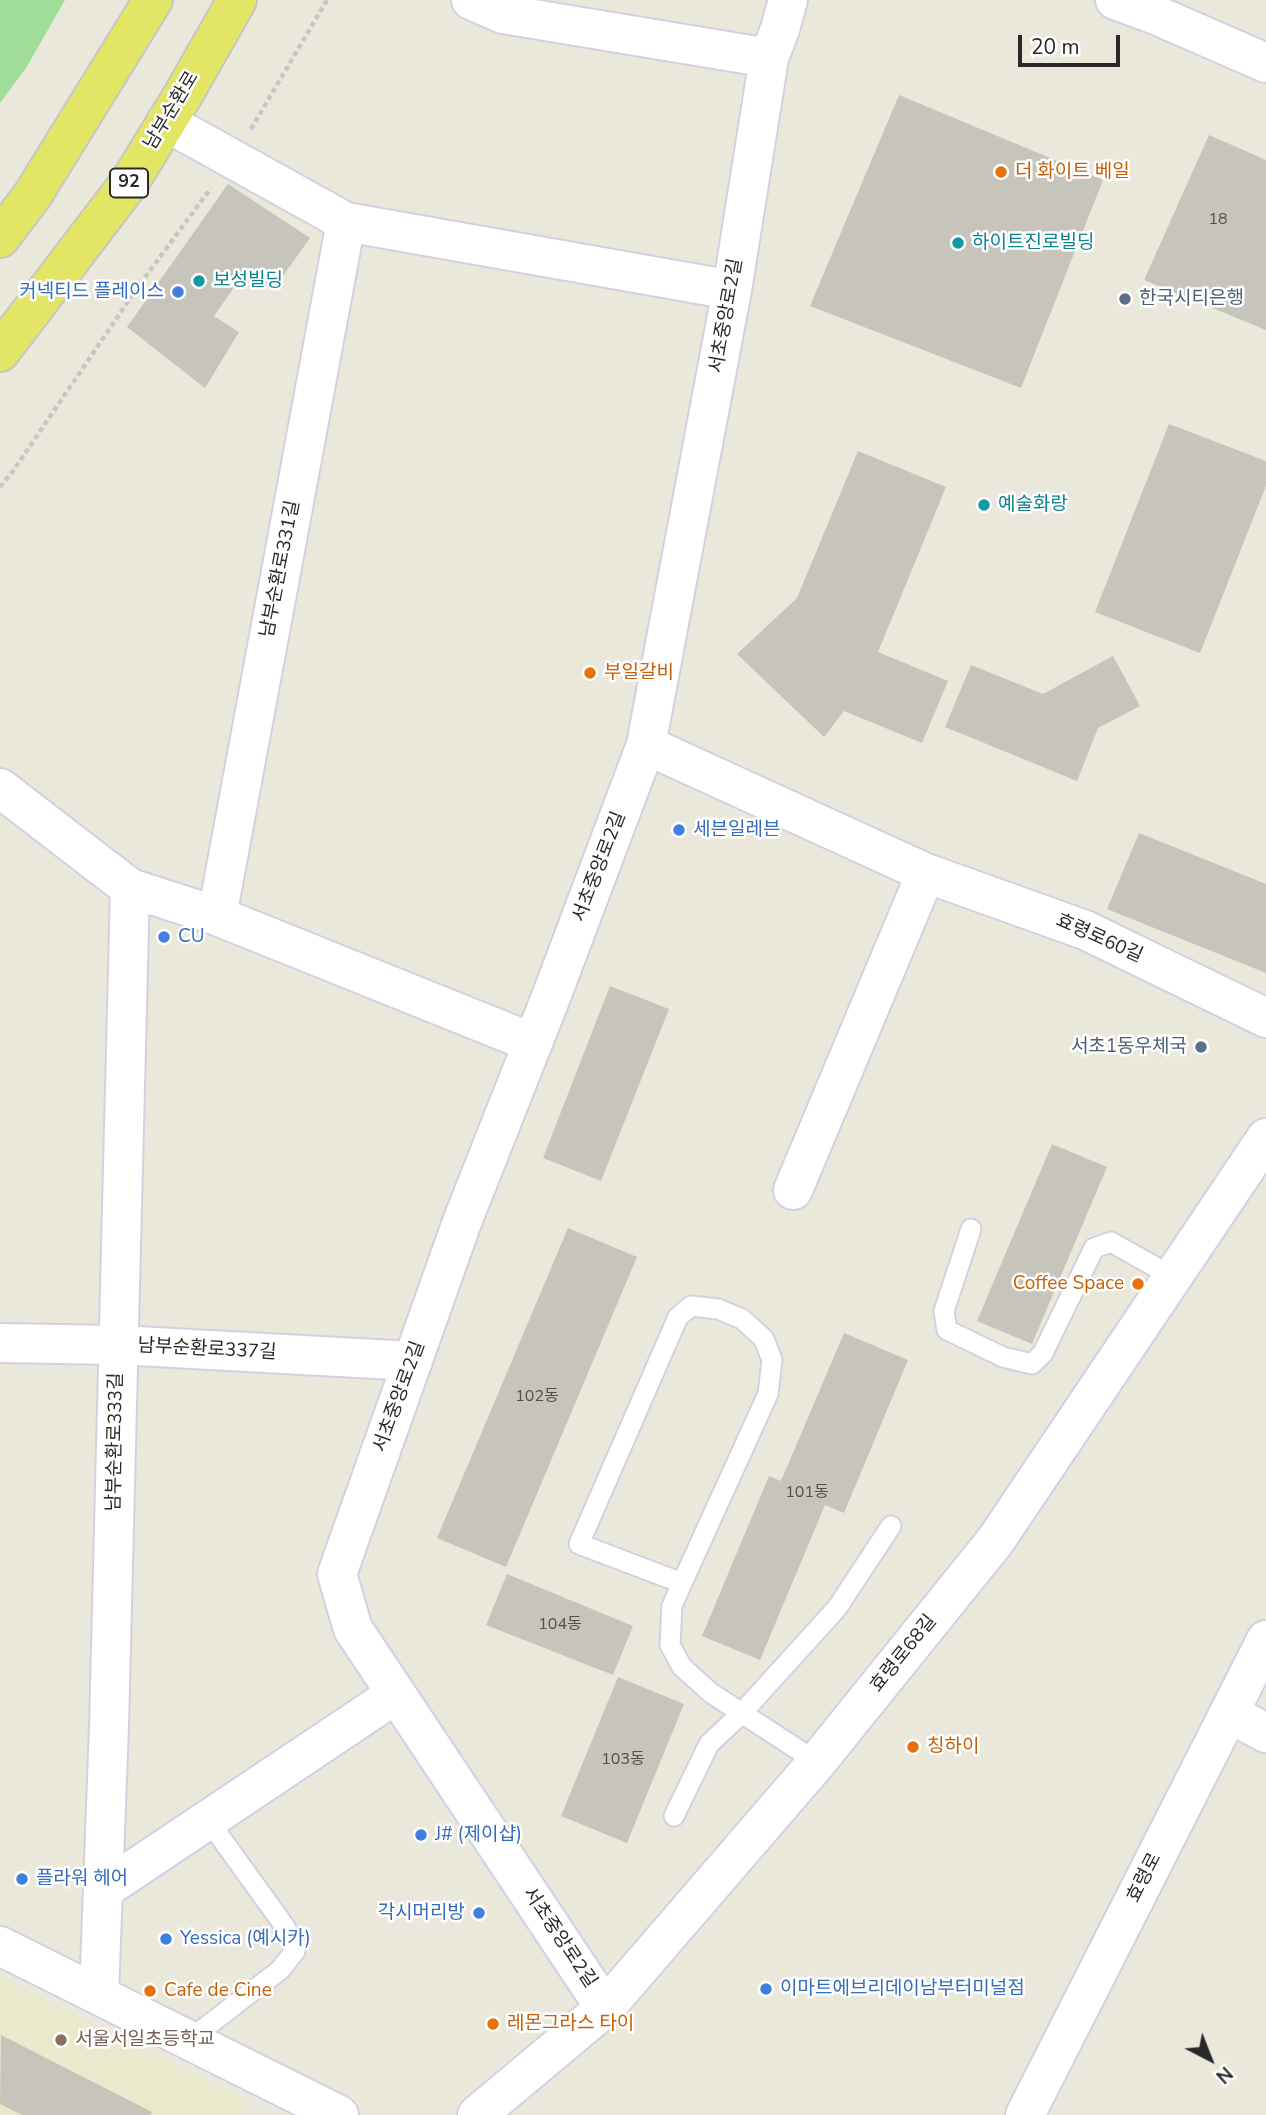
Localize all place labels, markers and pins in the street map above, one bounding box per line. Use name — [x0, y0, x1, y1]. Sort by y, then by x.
place label: 더 화이트 베일 — [1015, 161, 1130, 183]
marker: 더 화이트 베일 — [993, 164, 1009, 180]
place label: 하이트진로빌딩 — [972, 232, 1094, 254]
marker: 하이트진로빌딩 — [950, 235, 966, 251]
place label: 보성빌딩 — [213, 270, 283, 292]
marker: 보성빌딩 — [191, 273, 207, 289]
place label: 커넥티드 플레이스 — [19, 281, 164, 303]
marker: 커넥티드 플레이스 — [170, 284, 186, 300]
place label: 한국시티은행 — [1139, 288, 1244, 310]
marker: 한국시티은행 — [1117, 291, 1133, 307]
place label: 예술화랑 — [998, 494, 1068, 516]
marker: 예술화랑 — [976, 497, 992, 513]
place label: 부일갈비 — [604, 662, 674, 684]
marker: 부일갈비 — [582, 665, 598, 681]
place label: 세븐일레븐 — [693, 819, 780, 841]
marker: 세븐일레븐 — [671, 822, 687, 838]
place label: CU — [178, 926, 205, 948]
marker: CU — [156, 929, 172, 945]
place label: 서초1동우체국 — [1071, 1036, 1187, 1058]
marker: 서초1동우체국 — [1193, 1039, 1209, 1055]
place label: Coffee Space — [1013, 1273, 1124, 1295]
marker: Coffee Space — [1130, 1276, 1146, 1292]
place label: 칭하이 — [927, 1736, 979, 1758]
marker: 칭하이 — [905, 1739, 921, 1755]
place label: J# (제이샵) — [435, 1824, 522, 1846]
marker: J# (제이샵) — [413, 1827, 429, 1843]
place label: 플라워 헤어 — [36, 1868, 128, 1890]
marker: 플라워 헤어 — [14, 1871, 30, 1887]
place label: 각시머리방 — [378, 1902, 465, 1924]
marker: 각시머리방 — [471, 1905, 487, 1921]
place label: Yessica (예시카) — [180, 1928, 311, 1950]
marker: Yessica (예시카) — [158, 1931, 174, 1947]
place label: 이마트에브리데이남부터미널점 — [780, 1978, 1025, 2000]
place label: Cafe de Cine — [164, 1980, 272, 2002]
marker: 이마트에브리데이남부터미널점 — [758, 1981, 774, 1997]
marker: Cafe de Cine — [142, 1983, 158, 1999]
place label: 레몬그라스 타이 — [507, 2013, 634, 2035]
marker: 레몬그라스 타이 — [485, 2016, 501, 2032]
place label: 서울서일초등학교 — [75, 2029, 215, 2051]
marker: 서울서일초등학교 — [53, 2032, 69, 2048]

